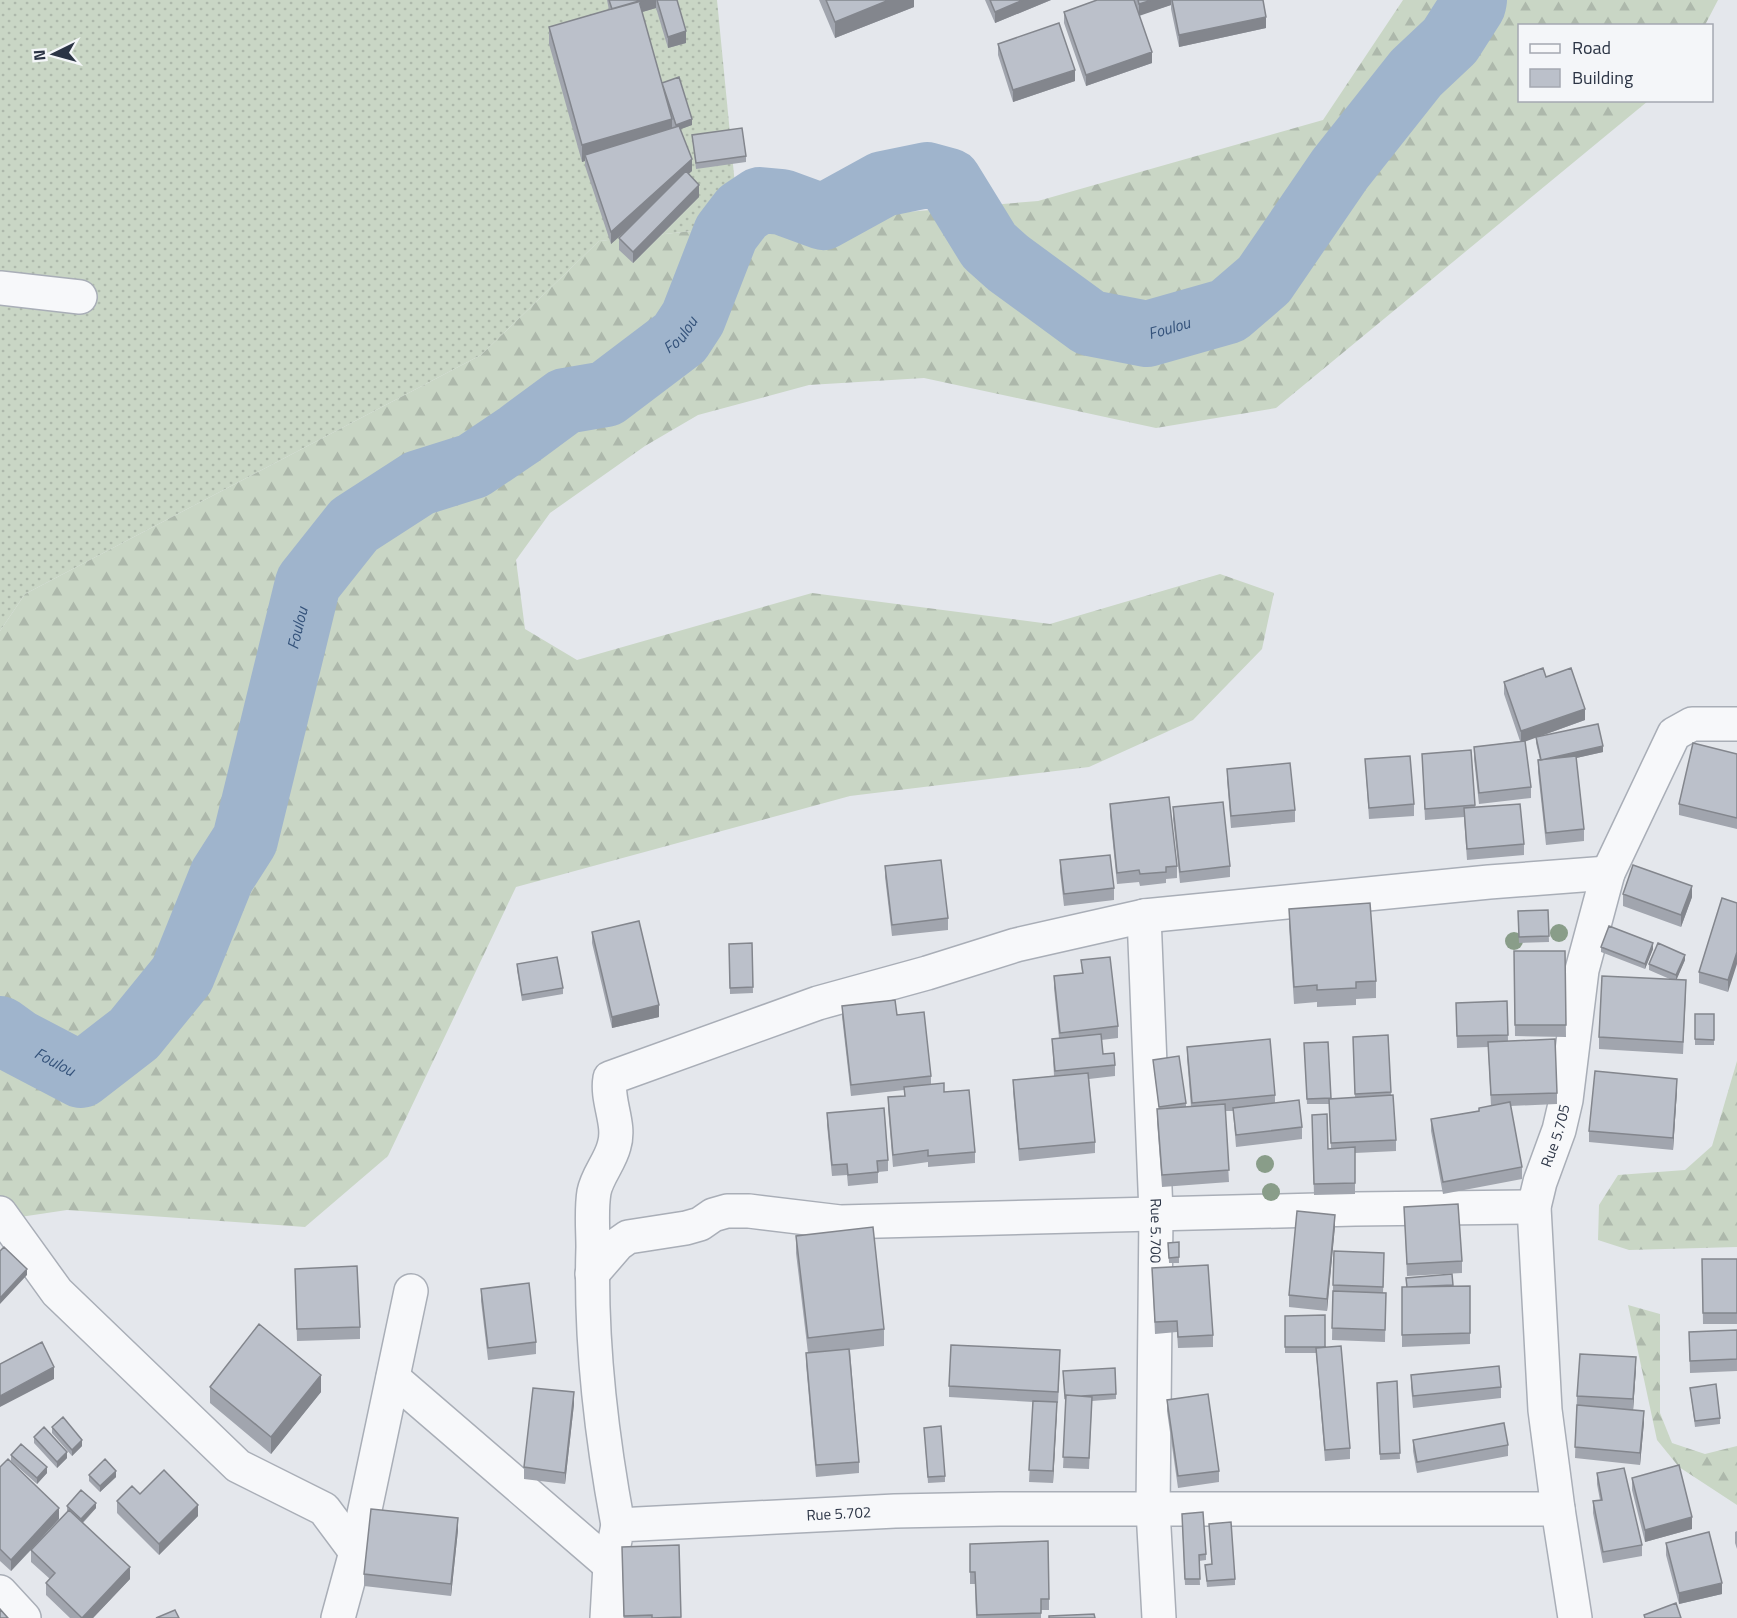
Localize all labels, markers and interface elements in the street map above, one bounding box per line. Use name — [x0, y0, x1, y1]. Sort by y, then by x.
north arrow — [24, 24, 84, 84]
legend — [1518, 24, 1713, 102]
text: Road — [1572, 34, 1611, 61]
text: N — [27, 49, 51, 62]
text: Building — [1572, 64, 1633, 91]
water label: Foulou — [1145, 310, 1194, 345]
water label: Foulou — [658, 311, 704, 359]
water label: Foulou — [280, 604, 314, 652]
water label: Foulou — [31, 1041, 80, 1082]
street label: Rue 5.705 — [1534, 1102, 1576, 1170]
street label: Rue 5.700 — [1144, 1198, 1168, 1263]
street label: Rue 5.702 — [806, 1500, 872, 1526]

